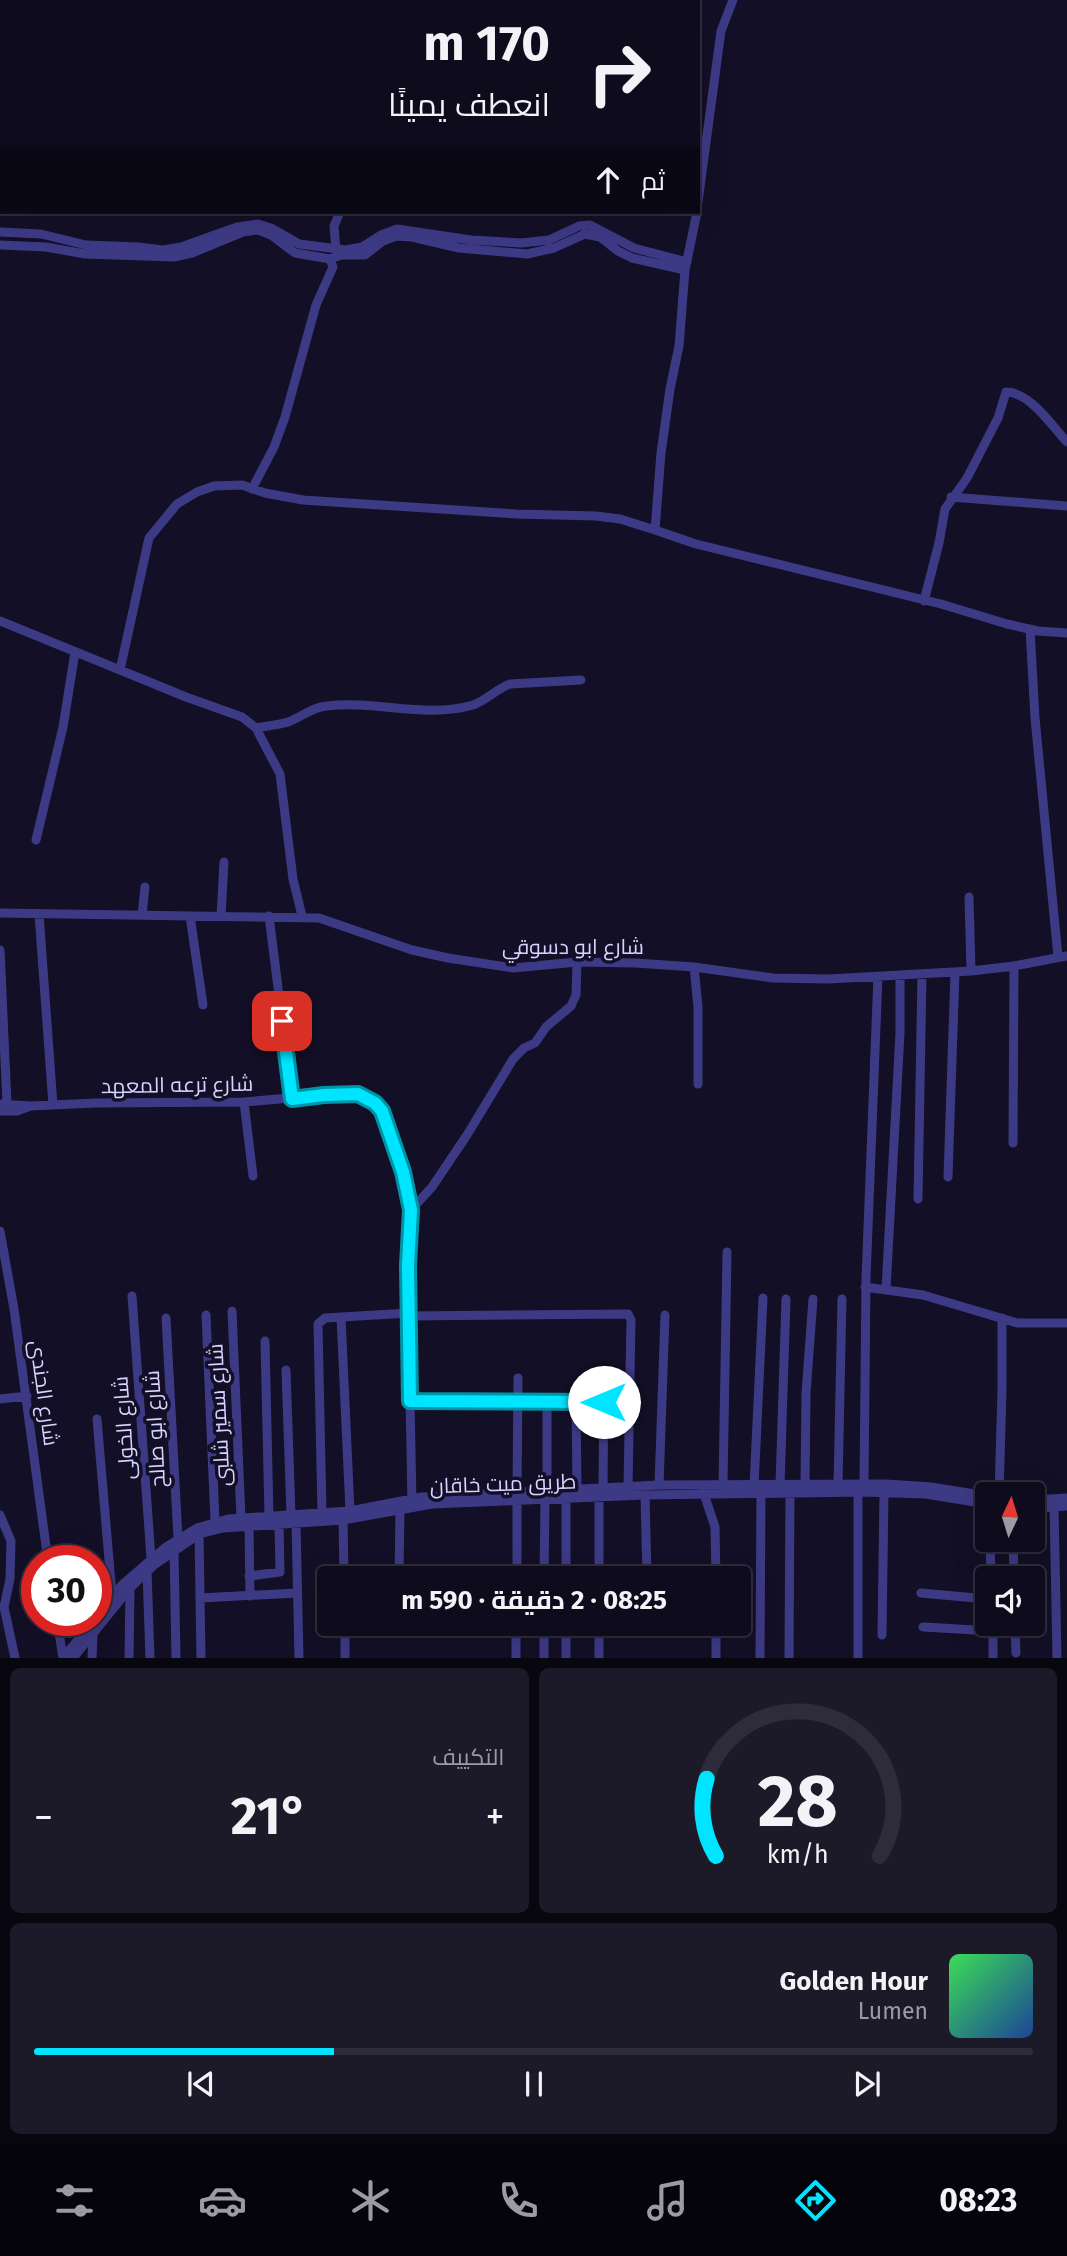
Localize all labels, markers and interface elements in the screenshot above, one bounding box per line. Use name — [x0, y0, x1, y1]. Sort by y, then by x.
text: 170 m — [423, 14, 550, 73]
icon: right — [574, 28, 665, 119]
text: انعطف يمينًا — [388, 86, 550, 124]
icon: ahead — [589, 161, 627, 199]
text: ثم — [641, 166, 665, 197]
street label: شارع ابو دسوقي — [502, 934, 644, 963]
pin — [252, 991, 312, 1051]
icon: arrive — [263, 1002, 301, 1040]
street label: شارع ترعه المعهد — [101, 1071, 253, 1100]
street label: شارع الجندى — [23, 1338, 64, 1448]
street label: شارع سمير شلبى — [202, 1343, 237, 1487]
position arrow — [567, 1365, 641, 1439]
street label: شارع ابو صالح — [139, 1370, 172, 1488]
street label: شارع الخولى — [107, 1375, 142, 1481]
street label: طريق ميت خاقان — [429, 1468, 577, 1500]
north arrow — [975, 1482, 1045, 1552]
map controls — [975, 1482, 1045, 1636]
speed limit sign: 30 — [21, 1545, 112, 1636]
button: sound — [975, 1566, 1045, 1636]
text: 08:25 · 2 دقيقة · 590 m — [401, 1585, 667, 1616]
text: التكييف — [432, 1743, 505, 1771]
text: 28 — [758, 1759, 838, 1846]
text: 21° — [231, 1785, 308, 1848]
text: − — [34, 1794, 53, 1840]
text: + — [486, 1794, 504, 1840]
text: km/h — [767, 1840, 829, 1870]
text: Golden Hour — [780, 1966, 928, 1997]
text: Lumen — [858, 1997, 928, 2025]
icon: previous — [182, 2065, 220, 2103]
icon: pause — [515, 2065, 553, 2103]
icon: next — [848, 2065, 886, 2103]
icon: filters — [50, 2176, 99, 2225]
icon: car — [198, 2176, 247, 2225]
icon: climate — [346, 2176, 395, 2225]
icon: phone — [494, 2176, 543, 2225]
icon: music — [643, 2176, 692, 2225]
icon: directions — [791, 2176, 840, 2225]
text: 08:23 — [939, 2181, 1017, 2219]

